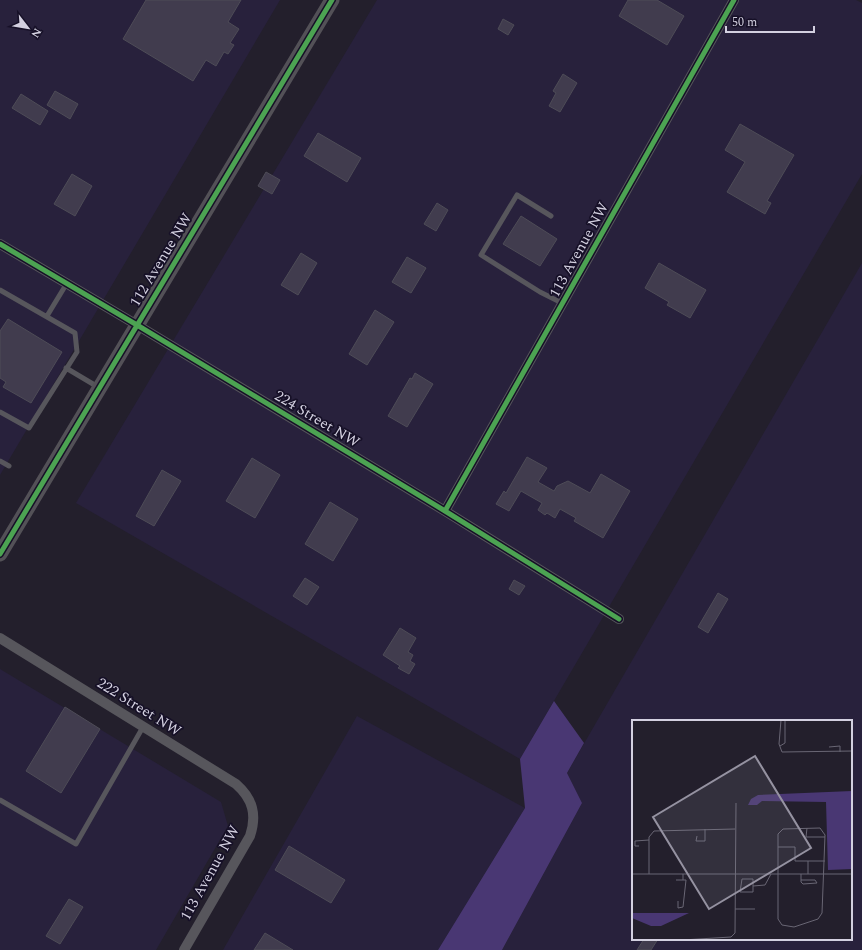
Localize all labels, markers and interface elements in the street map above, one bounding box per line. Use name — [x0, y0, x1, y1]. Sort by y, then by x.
north arrow — [8, 8, 48, 48]
scale bar — [726, 8, 814, 34]
text: 50 m — [732, 13, 757, 32]
text: N — [27, 25, 46, 41]
street label: 113 Avenue NW — [543, 198, 615, 302]
street label: 112 Avenue NW — [124, 208, 198, 311]
street label: 224 Street NW — [270, 384, 364, 454]
street label: 222 Street NW — [92, 672, 186, 742]
inset map — [632, 720, 852, 940]
street label: 113 Avenue NW — [174, 821, 246, 925]

